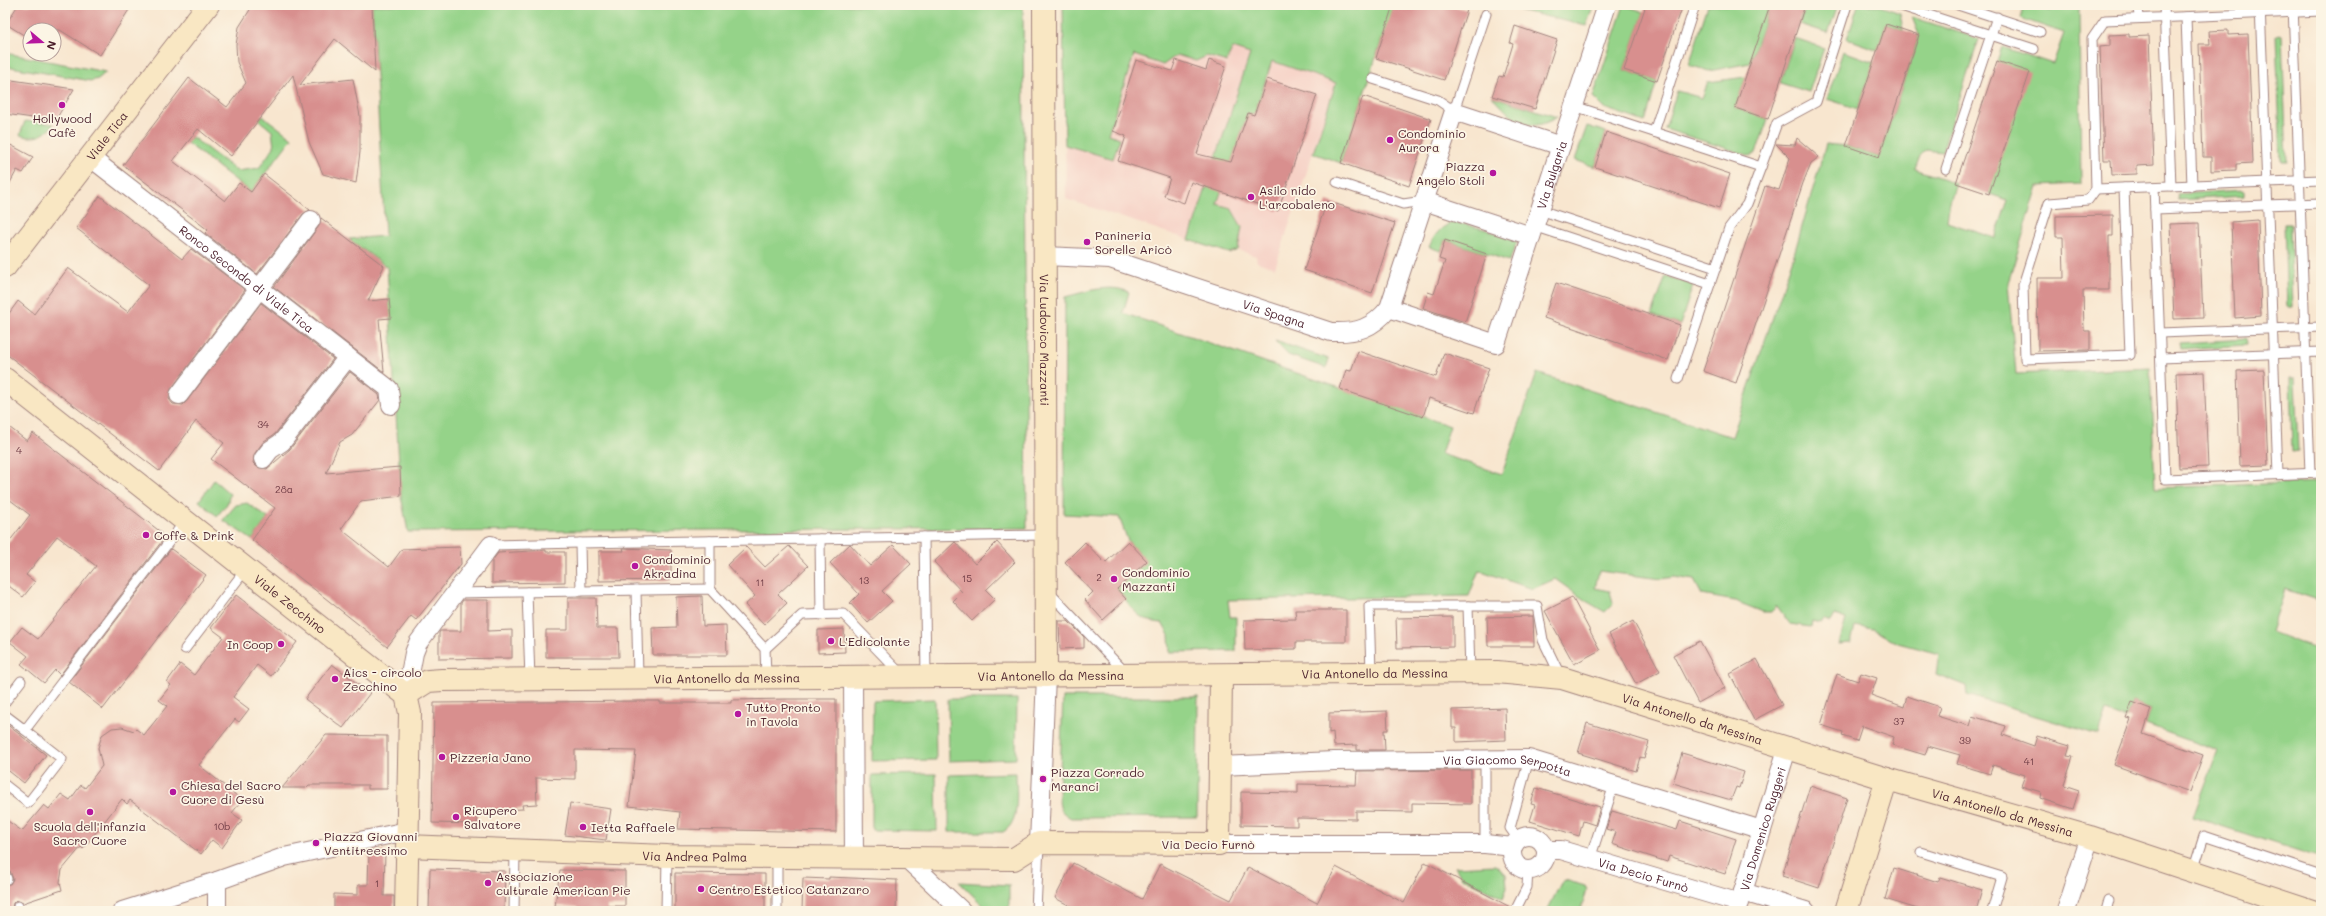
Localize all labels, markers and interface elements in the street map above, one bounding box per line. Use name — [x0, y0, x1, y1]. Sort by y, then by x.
north arrow — [22, 22, 62, 62]
text: N — [43, 39, 60, 52]
marker: Hollywood Cafè — [57, 100, 67, 110]
street label: Viale Tica — [83, 108, 131, 164]
place label: Hollywood Cafè — [32, 110, 92, 140]
place label: Condominio Aurora — [1398, 125, 1466, 155]
marker: Condominio Aurora — [1385, 135, 1395, 145]
street label: Via Bulgaria — [1533, 138, 1570, 211]
place label: Piazza Angelo Stoli — [1416, 158, 1485, 188]
marker: Piazza Angelo Stoli — [1488, 168, 1498, 178]
place label: Asilo nido L'arcobaleno — [1259, 182, 1335, 212]
marker: Asilo nido L'arcobaleno — [1246, 192, 1256, 202]
street label: Ronco Secondo di Viale Tica — [176, 221, 317, 336]
place label: Panineria Sorelle Aricò — [1095, 227, 1172, 257]
marker: Panineria Sorelle Aricò — [1082, 237, 1092, 247]
street label: Via Ludovico Mazzanti — [1037, 274, 1053, 406]
street label: Via Spagna — [1241, 295, 1308, 331]
house number: 34 — [257, 417, 269, 431]
house number: 4 — [16, 443, 22, 457]
house number: 28a — [275, 482, 293, 496]
place label: Coffe & Drink — [154, 527, 234, 543]
marker: Coffe & Drink — [141, 530, 151, 540]
place label: Condominio Akradina — [643, 551, 711, 581]
marker: Condominio Akradina — [630, 561, 640, 571]
place label: Condominio Mazzanti — [1122, 564, 1190, 594]
street label: Viale Zecchino — [251, 570, 329, 637]
house number: 2 — [1096, 570, 1102, 584]
house number: 15 — [962, 571, 972, 585]
house number: 13 — [859, 573, 869, 587]
marker: Condominio Mazzanti — [1109, 574, 1119, 584]
house number: 11 — [756, 575, 764, 589]
place label: L'Edicolante — [839, 633, 910, 649]
place label: In Coop — [227, 636, 273, 652]
marker: L'Edicolante — [826, 636, 836, 646]
marker: In Coop — [276, 639, 286, 649]
place label: Aics - circolo Zecchino — [343, 664, 422, 694]
street label: Via Antonello da Messina — [1301, 664, 1448, 681]
street label: Via Antonello da Messina — [977, 667, 1124, 684]
street label: Via Antonello da Messina — [653, 669, 800, 686]
marker: Aics - circolo Zecchino — [330, 674, 340, 684]
street label: Via Antonello da Messina — [1620, 689, 1765, 748]
place label: Tutto Pronto in Tavola — [746, 699, 820, 729]
marker: Tutto Pronto in Tavola — [733, 709, 743, 719]
house number: 37 — [1893, 714, 1905, 728]
house number: 39 — [1959, 733, 1971, 747]
place label: Pizzeria Jano — [450, 749, 531, 765]
street label: Via Giacomo Serpotta — [1443, 751, 1573, 779]
marker: Pizzeria Jano — [437, 752, 447, 762]
house number: 41 — [2024, 754, 2034, 768]
place label: Piazza Corrado Maranci — [1051, 764, 1144, 794]
street label: Via Domenico Ruggeri — [1736, 765, 1789, 893]
marker: Piazza Corrado Maranci — [1038, 774, 1048, 784]
place label: Chiesa del Sacro Cuore di Gesù — [181, 777, 281, 807]
street label: Via Antonello da Messina — [1930, 784, 2075, 840]
marker: Chiesa del Sacro Cuore di Gesù — [168, 787, 178, 797]
place label: Ricupero Salvatore — [464, 802, 521, 832]
marker: Scuola dell'infanzia Sacro Cuore — [85, 807, 95, 817]
marker: Ricupero Salvatore — [451, 812, 461, 822]
place label: Scuola dell'infanzia Sacro Cuore — [34, 818, 146, 848]
house number: 10b — [213, 819, 231, 833]
place label: Ietta Raffaele — [591, 819, 675, 835]
marker: Ietta Raffaele — [578, 822, 588, 832]
place label: Piazza Giovanni Ventitreesimo — [324, 828, 418, 858]
street label: Via Decio Furnò — [1161, 836, 1255, 852]
marker: Piazza Giovanni Ventitreesimo — [311, 838, 321, 848]
street label: Via Andrea Palma — [642, 847, 747, 865]
street label: Via Decio Furnò — [1596, 854, 1690, 895]
place label: Associazione culturale American Pie — [496, 868, 631, 898]
house number: 1 — [375, 876, 379, 890]
marker: Associazione culturale American Pie — [483, 878, 493, 888]
place label: Centro Estetico Catanzaro — [709, 881, 869, 897]
marker: Centro Estetico Catanzaro — [696, 884, 706, 894]

